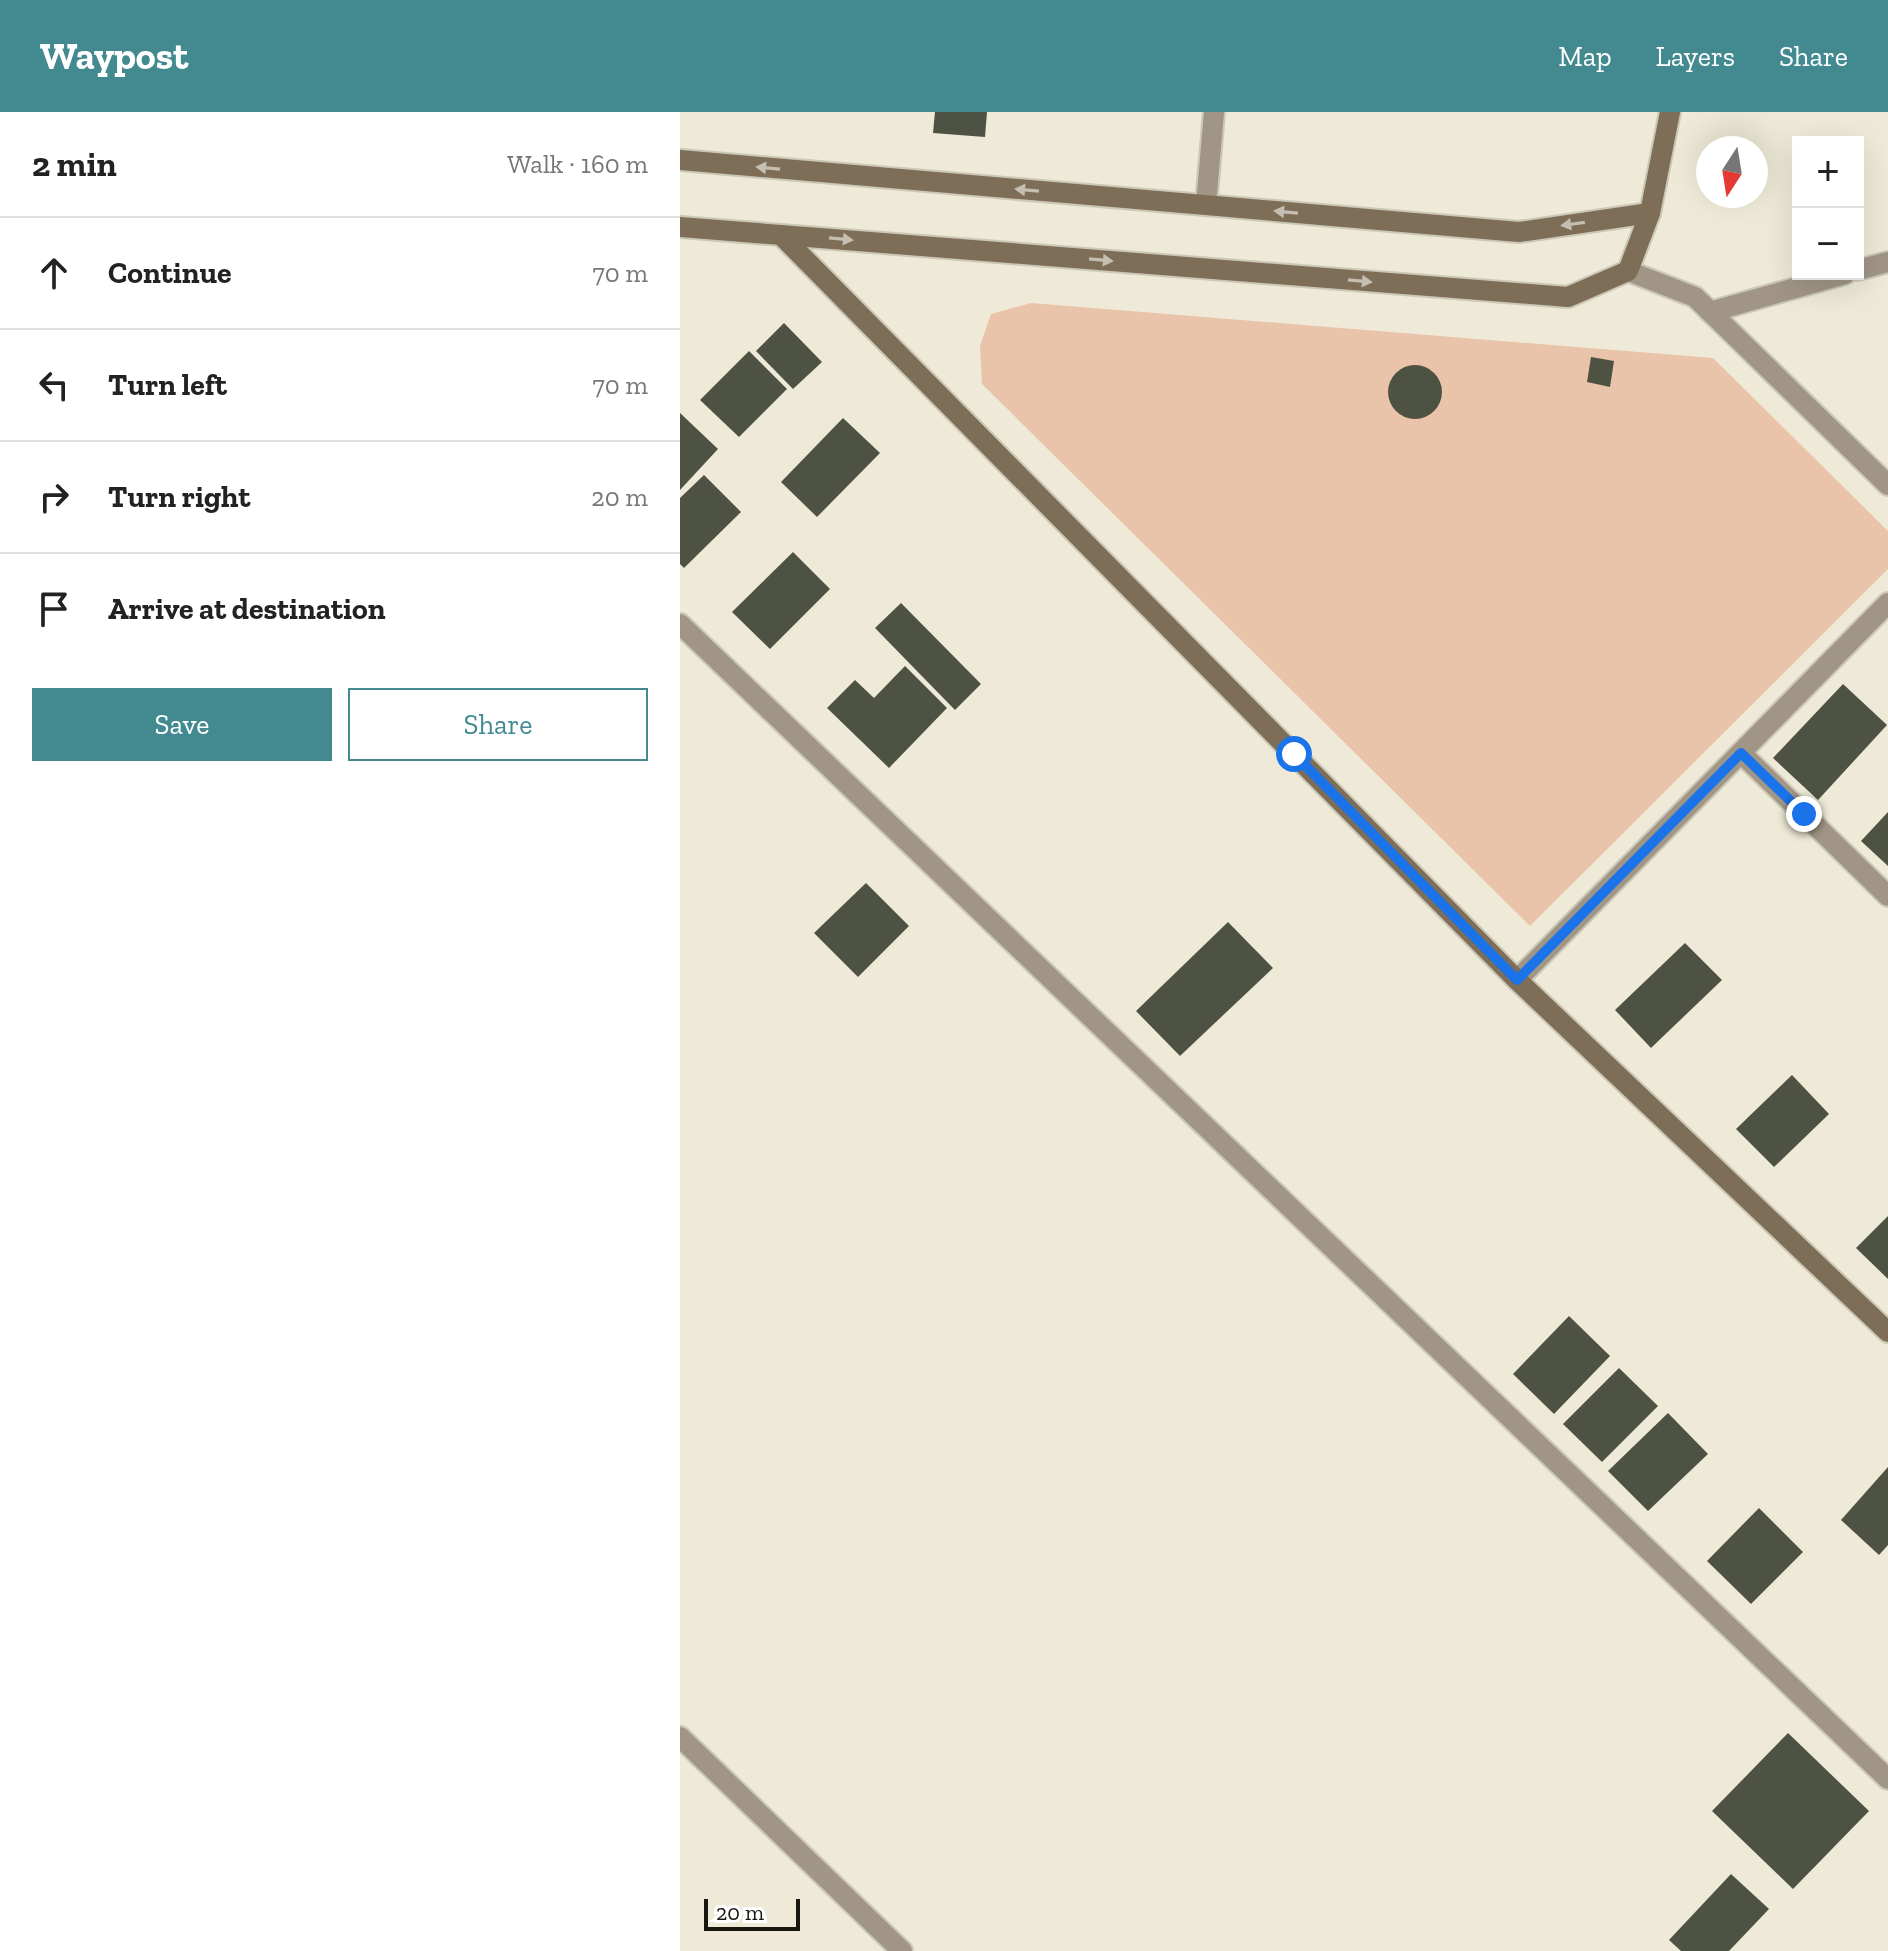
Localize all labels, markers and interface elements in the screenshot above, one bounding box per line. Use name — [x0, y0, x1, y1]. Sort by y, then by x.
text: Waypost — [40, 33, 188, 79]
text: Map — [1558, 40, 1612, 73]
text: Layers — [1656, 40, 1735, 73]
text: Share — [1779, 40, 1848, 73]
north arrow — [1696, 136, 1768, 208]
map controls — [1792, 136, 1864, 280]
button: + — [1792, 136, 1864, 208]
text: 2 min — [32, 144, 117, 185]
text: Walk · 160 m — [507, 148, 648, 180]
one-way arrow — [755, 161, 780, 174]
one-way arrow — [1014, 183, 1039, 196]
one-way arrow — [1273, 205, 1298, 218]
button: − — [1792, 208, 1864, 280]
one-way arrow — [1560, 218, 1585, 231]
one-way arrow — [829, 233, 854, 246]
icon: ahead — [32, 251, 76, 295]
one-way arrow — [1089, 254, 1114, 267]
text: Continue — [108, 255, 232, 291]
text: 70 m — [592, 257, 648, 289]
one-way arrow — [1348, 275, 1373, 288]
icon: left — [32, 363, 76, 407]
text: Turn left — [108, 367, 227, 403]
text: 70 m — [592, 369, 648, 401]
icon: right — [32, 475, 76, 519]
text: Turn right — [108, 479, 250, 515]
text: 20 m — [591, 481, 648, 513]
icon: arrive — [32, 587, 76, 631]
text: Arrive at destination — [108, 591, 385, 627]
button: Save — [32, 688, 332, 761]
button: Share — [348, 688, 648, 761]
route start — [1276, 736, 1312, 772]
route end — [1786, 796, 1822, 832]
scale bar — [704, 1895, 800, 1931]
text: 20 m — [716, 1899, 764, 1926]

